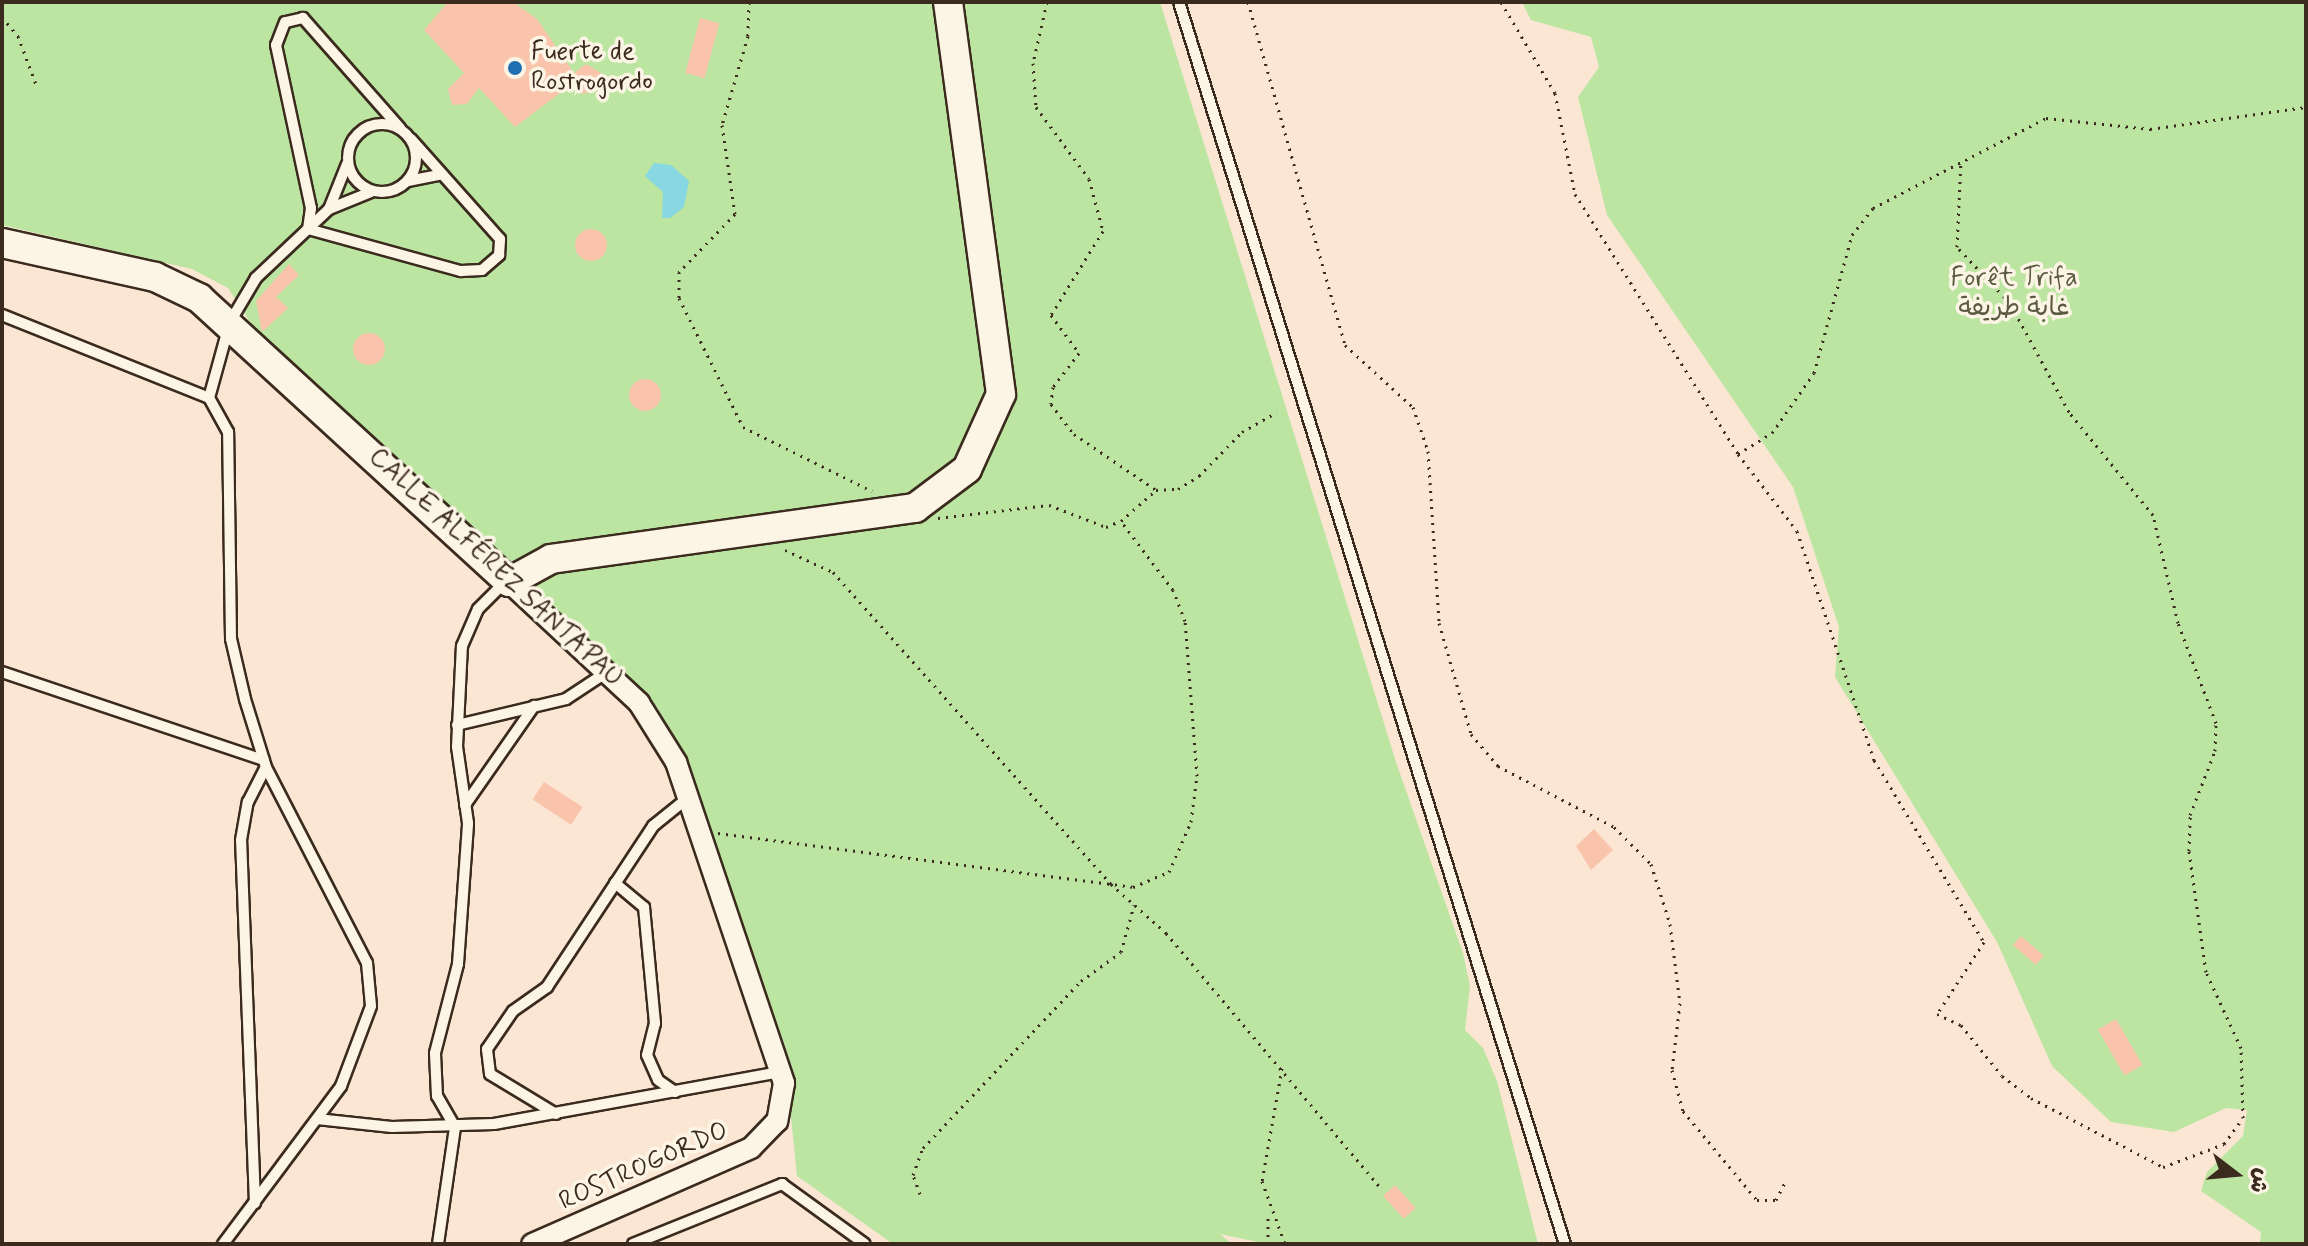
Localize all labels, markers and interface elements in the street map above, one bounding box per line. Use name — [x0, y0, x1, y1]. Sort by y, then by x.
place label: Fuerte de Rostrogordo — [531, 37, 653, 98]
marker: Fuerte de Rostrogordo — [506, 59, 524, 77]
park label: Forêt Trifa غابة طريفة — [1953, 263, 2075, 324]
street label: CALLE ALFÉREZ SANTAPAU — [362, 442, 628, 694]
street label: ROSTROGORDO — [555, 1116, 733, 1218]
north arrow — [2196, 1134, 2276, 1214]
text: ش — [2242, 1165, 2276, 1196]

